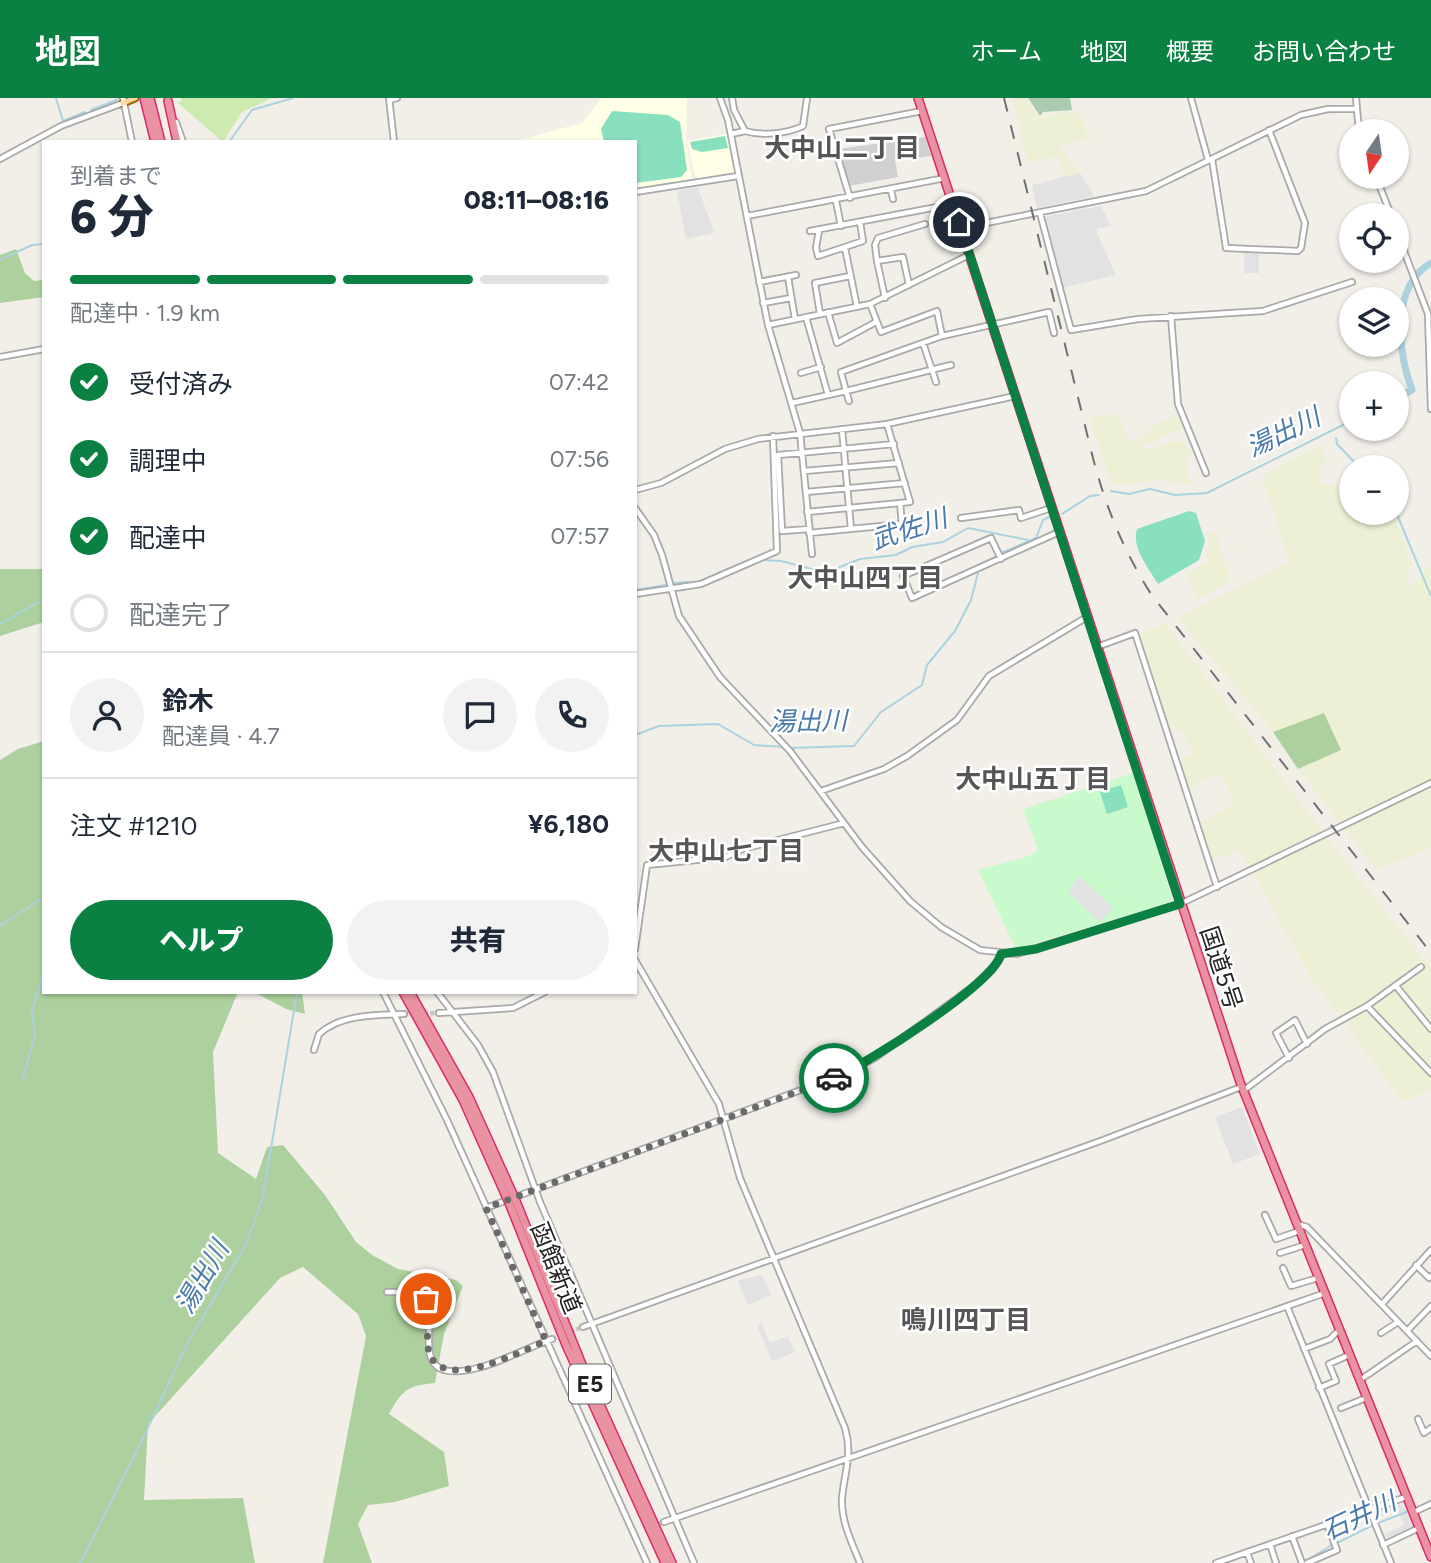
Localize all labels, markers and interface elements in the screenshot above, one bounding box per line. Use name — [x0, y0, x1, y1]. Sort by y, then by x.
text: 地図 — [35, 32, 101, 71]
text: ホーム — [971, 37, 1042, 66]
text: 地図 — [1080, 37, 1128, 66]
text: 概要 — [1166, 37, 1214, 66]
text: お問い合わせ — [1252, 37, 1396, 66]
north arrow — [1339, 119, 1409, 189]
map controls — [1339, 119, 1409, 525]
district label: 大中山二丁目 — [764, 132, 920, 164]
text: 到着まで — [70, 162, 162, 190]
text: 08:11–08:16 — [464, 184, 609, 216]
text: 6 分 — [70, 189, 154, 245]
pin — [929, 192, 989, 252]
icon: home — [940, 203, 978, 241]
button: locate — [1339, 203, 1409, 273]
button: layers — [1339, 287, 1409, 357]
text: 配達中 · 1.9 km — [70, 299, 220, 327]
icon: check — [70, 363, 108, 401]
text: 受付済み — [129, 368, 233, 400]
text: 07:42 — [549, 368, 609, 396]
button: + — [1339, 371, 1409, 441]
water label: 湯出川 — [1241, 399, 1328, 463]
icon: check — [70, 440, 108, 478]
text: 調理中 — [129, 445, 207, 477]
text: 07:56 — [550, 445, 609, 473]
button: − — [1339, 455, 1409, 525]
water label: 武佐川 — [867, 501, 954, 556]
icon: check — [70, 517, 108, 555]
text: 配達中 — [129, 522, 207, 554]
text: 07:57 — [551, 522, 609, 550]
district label: 大中山四丁目 — [787, 562, 943, 594]
text: 配達完了 — [129, 599, 233, 631]
button: person — [70, 678, 144, 752]
button: chat — [443, 678, 517, 752]
button: phone — [535, 678, 609, 752]
text: 鈴木 — [162, 685, 214, 717]
water label: 湯出川 — [769, 704, 850, 738]
text: 配達員 · 4.7 — [162, 722, 280, 750]
district label: 大中山五丁目 — [955, 763, 1111, 795]
text: ¥6,180 — [528, 808, 609, 840]
text: 注文 #1210 — [70, 810, 197, 842]
district label: 大中山七丁目 — [648, 835, 804, 867]
button: ヘルプ — [70, 900, 333, 980]
button: 共有 — [347, 900, 609, 980]
street label: 国道5号 — [1194, 923, 1249, 1013]
courier — [799, 1043, 869, 1113]
icon: car — [815, 1059, 853, 1097]
street label: 函館新道 — [525, 1218, 588, 1318]
water label: 湯出川 — [169, 1233, 237, 1319]
pin — [396, 1269, 456, 1329]
icon: bag — [407, 1280, 445, 1318]
district label: 鳴川四丁目 — [901, 1304, 1031, 1336]
road number: E5 — [569, 1364, 611, 1404]
water label: 石井川 — [1317, 1484, 1404, 1547]

